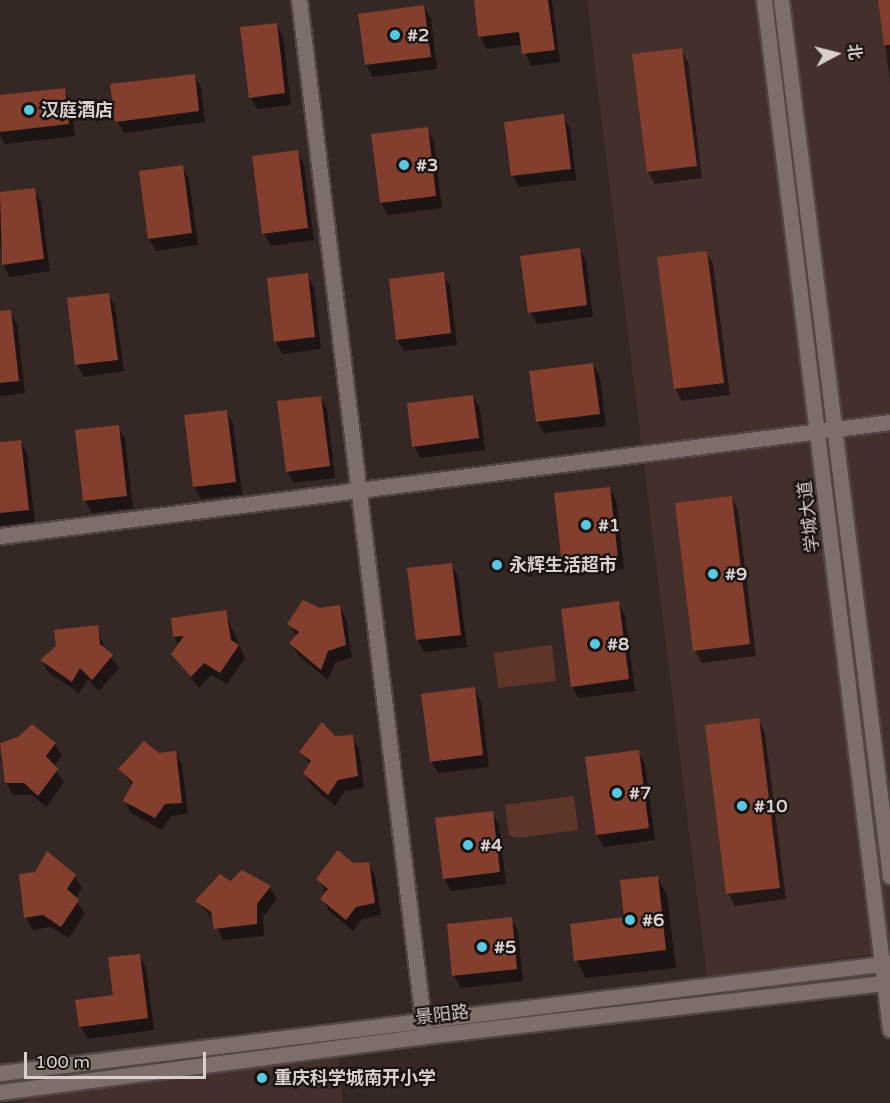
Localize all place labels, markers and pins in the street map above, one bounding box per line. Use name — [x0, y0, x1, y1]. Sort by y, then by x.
place label: #2 — [407, 24, 429, 46]
marker: #2 — [388, 28, 402, 42]
place label: 汉庭酒店 — [41, 99, 113, 121]
marker: 汉庭酒店 — [22, 103, 36, 117]
place label: #3 — [416, 154, 438, 176]
marker: #3 — [397, 158, 411, 172]
place label: #1 — [598, 514, 620, 536]
marker: #1 — [579, 518, 593, 532]
place label: 永辉生活超市 — [509, 554, 617, 576]
marker: 永辉生活超市 — [490, 558, 504, 572]
place label: #9 — [725, 563, 747, 585]
marker: #9 — [706, 567, 720, 581]
place label: #8 — [607, 633, 629, 655]
marker: #8 — [588, 637, 602, 651]
place label: #7 — [629, 782, 651, 804]
marker: #7 — [610, 786, 624, 800]
place label: #10 — [754, 795, 788, 817]
marker: #10 — [735, 799, 749, 813]
place label: #4 — [480, 834, 502, 856]
marker: #4 — [461, 838, 475, 852]
place label: #6 — [642, 909, 664, 931]
marker: #6 — [623, 913, 637, 927]
place label: #5 — [494, 936, 516, 958]
marker: #5 — [475, 940, 489, 954]
place label: 重庆科学城南开小学 — [274, 1067, 436, 1089]
marker: 重庆科学城南开小学 — [255, 1071, 269, 1085]

